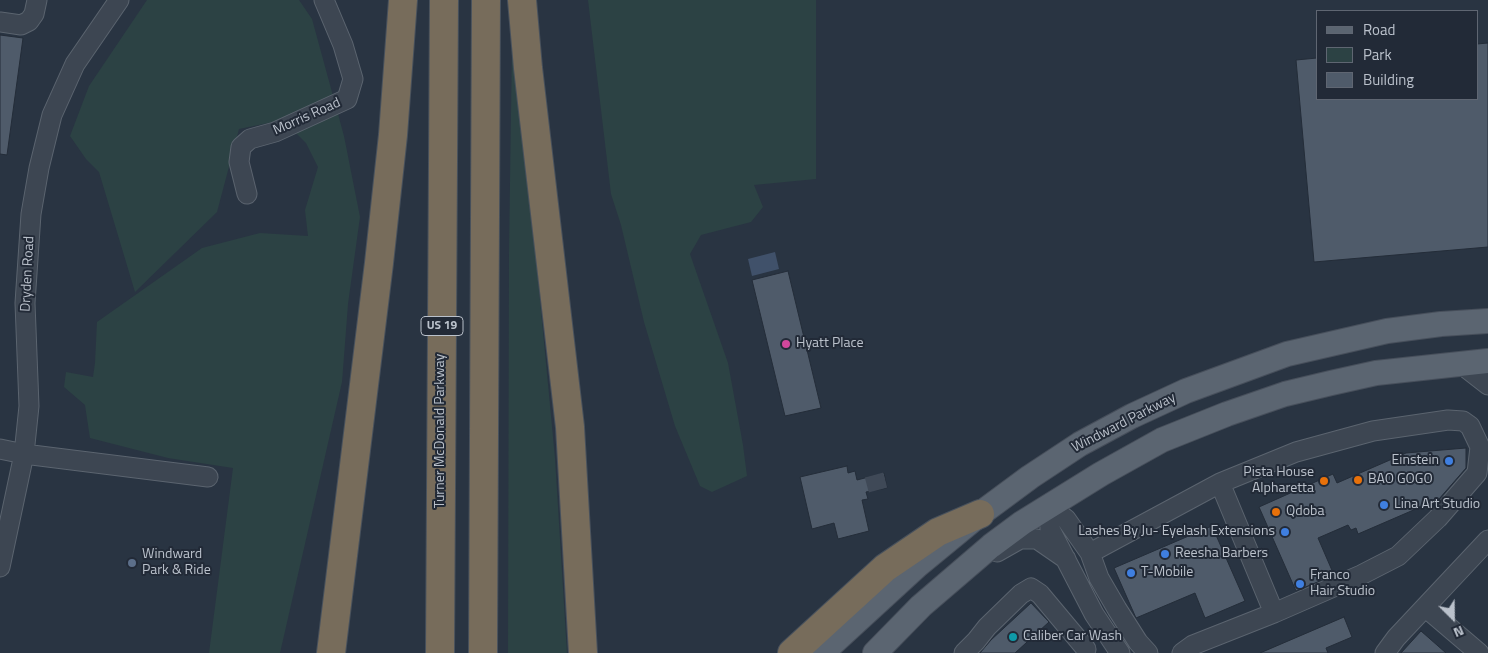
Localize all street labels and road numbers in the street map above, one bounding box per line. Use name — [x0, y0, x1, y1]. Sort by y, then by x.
street label: Morris Road — [271, 95, 343, 139]
street label: Dryden Road — [18, 236, 38, 312]
road number: US 19 — [421, 316, 463, 336]
street label: Turner McDonald Parkway — [433, 354, 449, 508]
street label: Windward Parkway — [1069, 390, 1179, 456]

